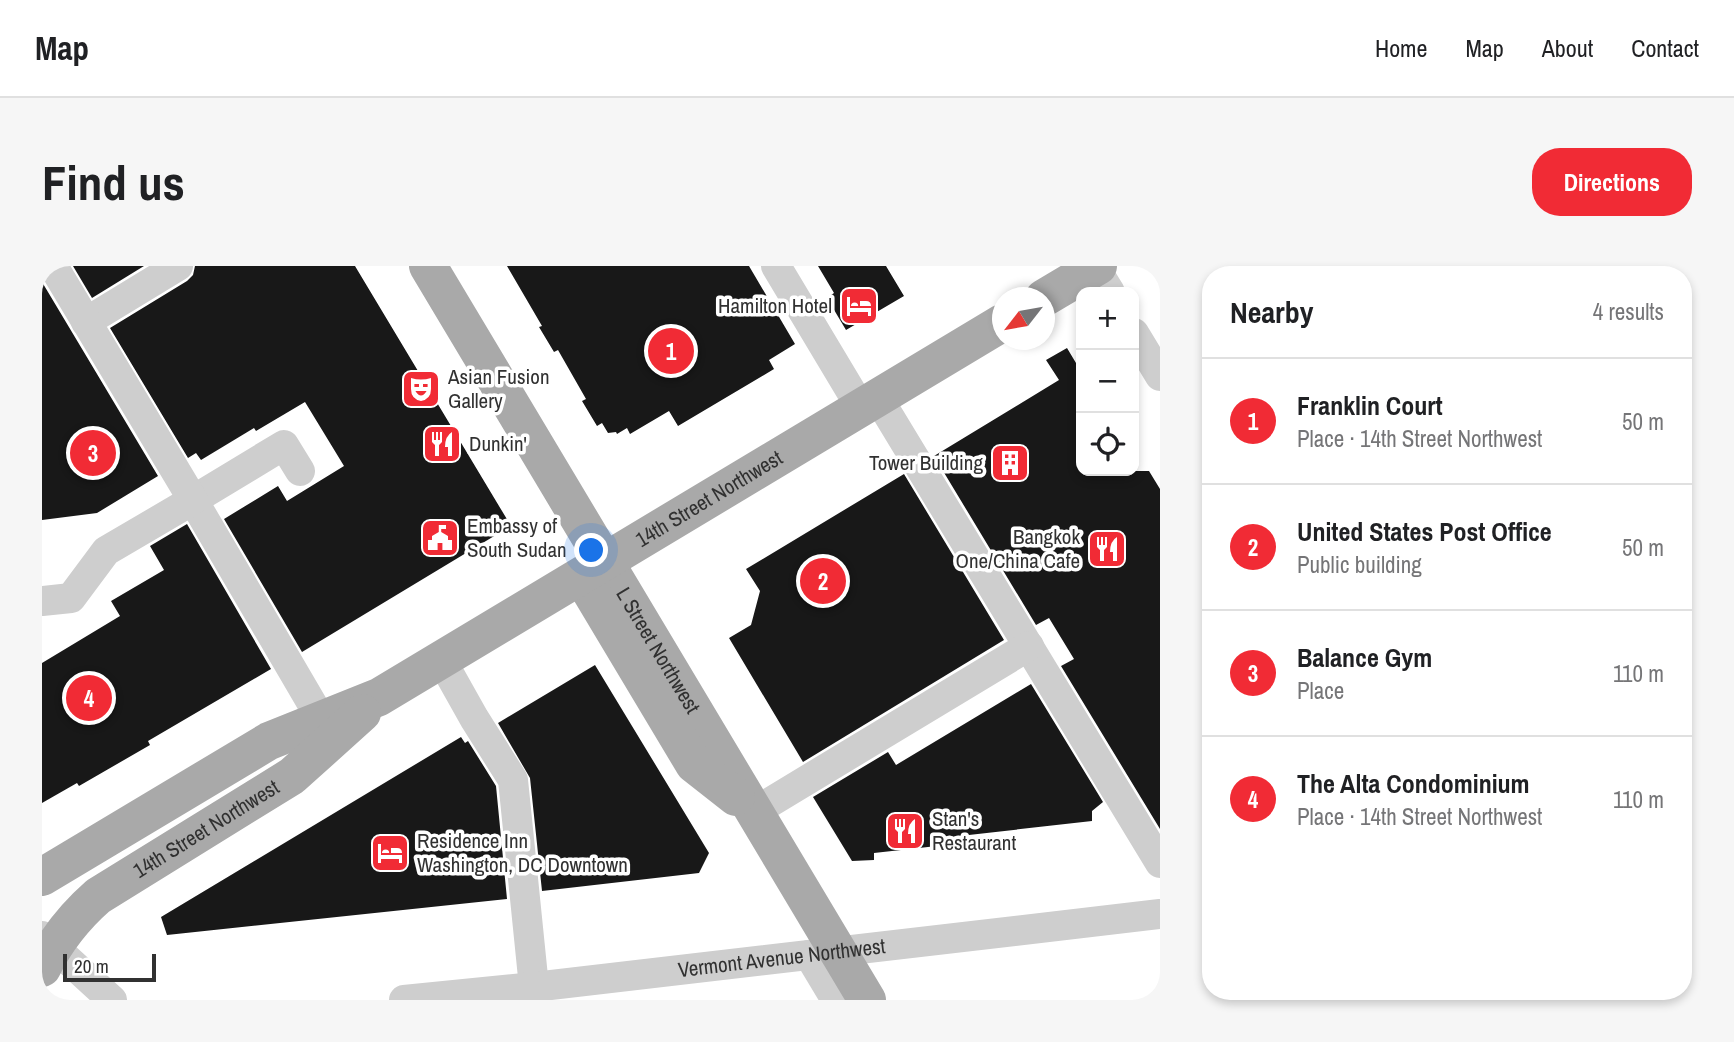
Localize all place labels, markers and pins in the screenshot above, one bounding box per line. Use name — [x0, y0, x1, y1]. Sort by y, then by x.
hotel icon: Hamilton Hotel — [838, 285, 880, 327]
place label: Hamilton Hotel — [718, 291, 832, 320]
pin: 1 — [648, 325, 694, 377]
place label: Asian Fusion Gallery — [447, 362, 549, 415]
theatre icon: Asian Fusion Gallery — [400, 368, 442, 410]
restaurant icon: Dunkin' — [421, 423, 463, 465]
pin: 3 — [70, 427, 116, 479]
place label: Dunkin' — [469, 429, 527, 458]
building icon: Tower Building — [989, 442, 1031, 484]
place label: Tower Building — [869, 448, 983, 477]
place label: Embassy of South Sudan — [467, 511, 567, 564]
public building icon: Embassy of South Sudan — [419, 517, 461, 559]
place label: Bangkok One/China Cafe — [956, 522, 1080, 575]
restaurant icon: Bangkok One/China Cafe — [1086, 528, 1128, 570]
pin: 2 — [800, 555, 846, 607]
pin: 4 — [66, 672, 112, 724]
place label: Stan's Restaurant — [932, 804, 1016, 857]
restaurant icon: Stan's Restaurant — [884, 810, 926, 852]
place label: Residence Inn Washington, DC Downtown — [417, 826, 628, 879]
hotel icon: Residence Inn Washington, DC Downtown — [369, 832, 411, 874]

